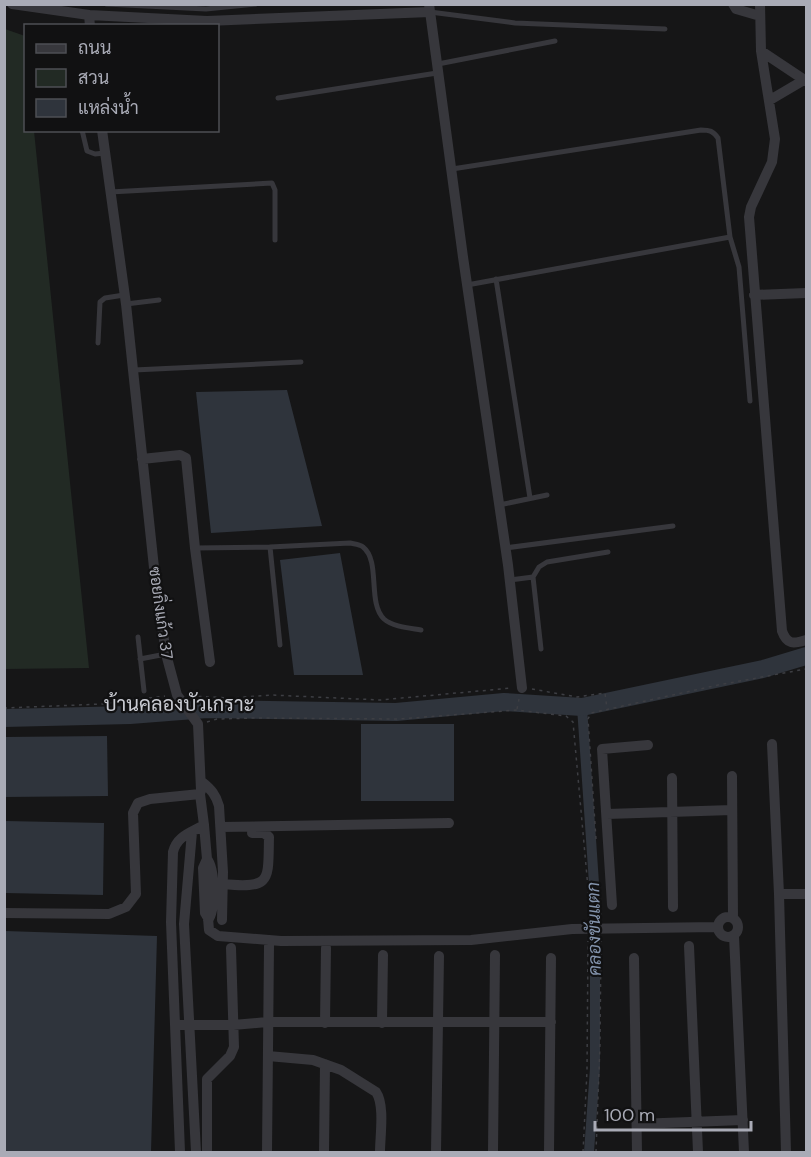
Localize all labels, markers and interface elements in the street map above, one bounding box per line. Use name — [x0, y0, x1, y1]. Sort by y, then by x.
legend — [24, 24, 219, 132]
text: ถนน — [78, 36, 111, 60]
text: สวน — [78, 66, 109, 90]
text: แหล่งน้ำ — [78, 92, 139, 120]
street label: ซอยกิ่งแก้ว 37 — [144, 565, 181, 661]
district label: บ้านคลองบัวเกราะ — [104, 691, 254, 717]
water label: คลองขันแตก — [581, 882, 607, 976]
scale bar — [595, 1094, 751, 1132]
text: 100 m — [604, 1103, 655, 1127]

